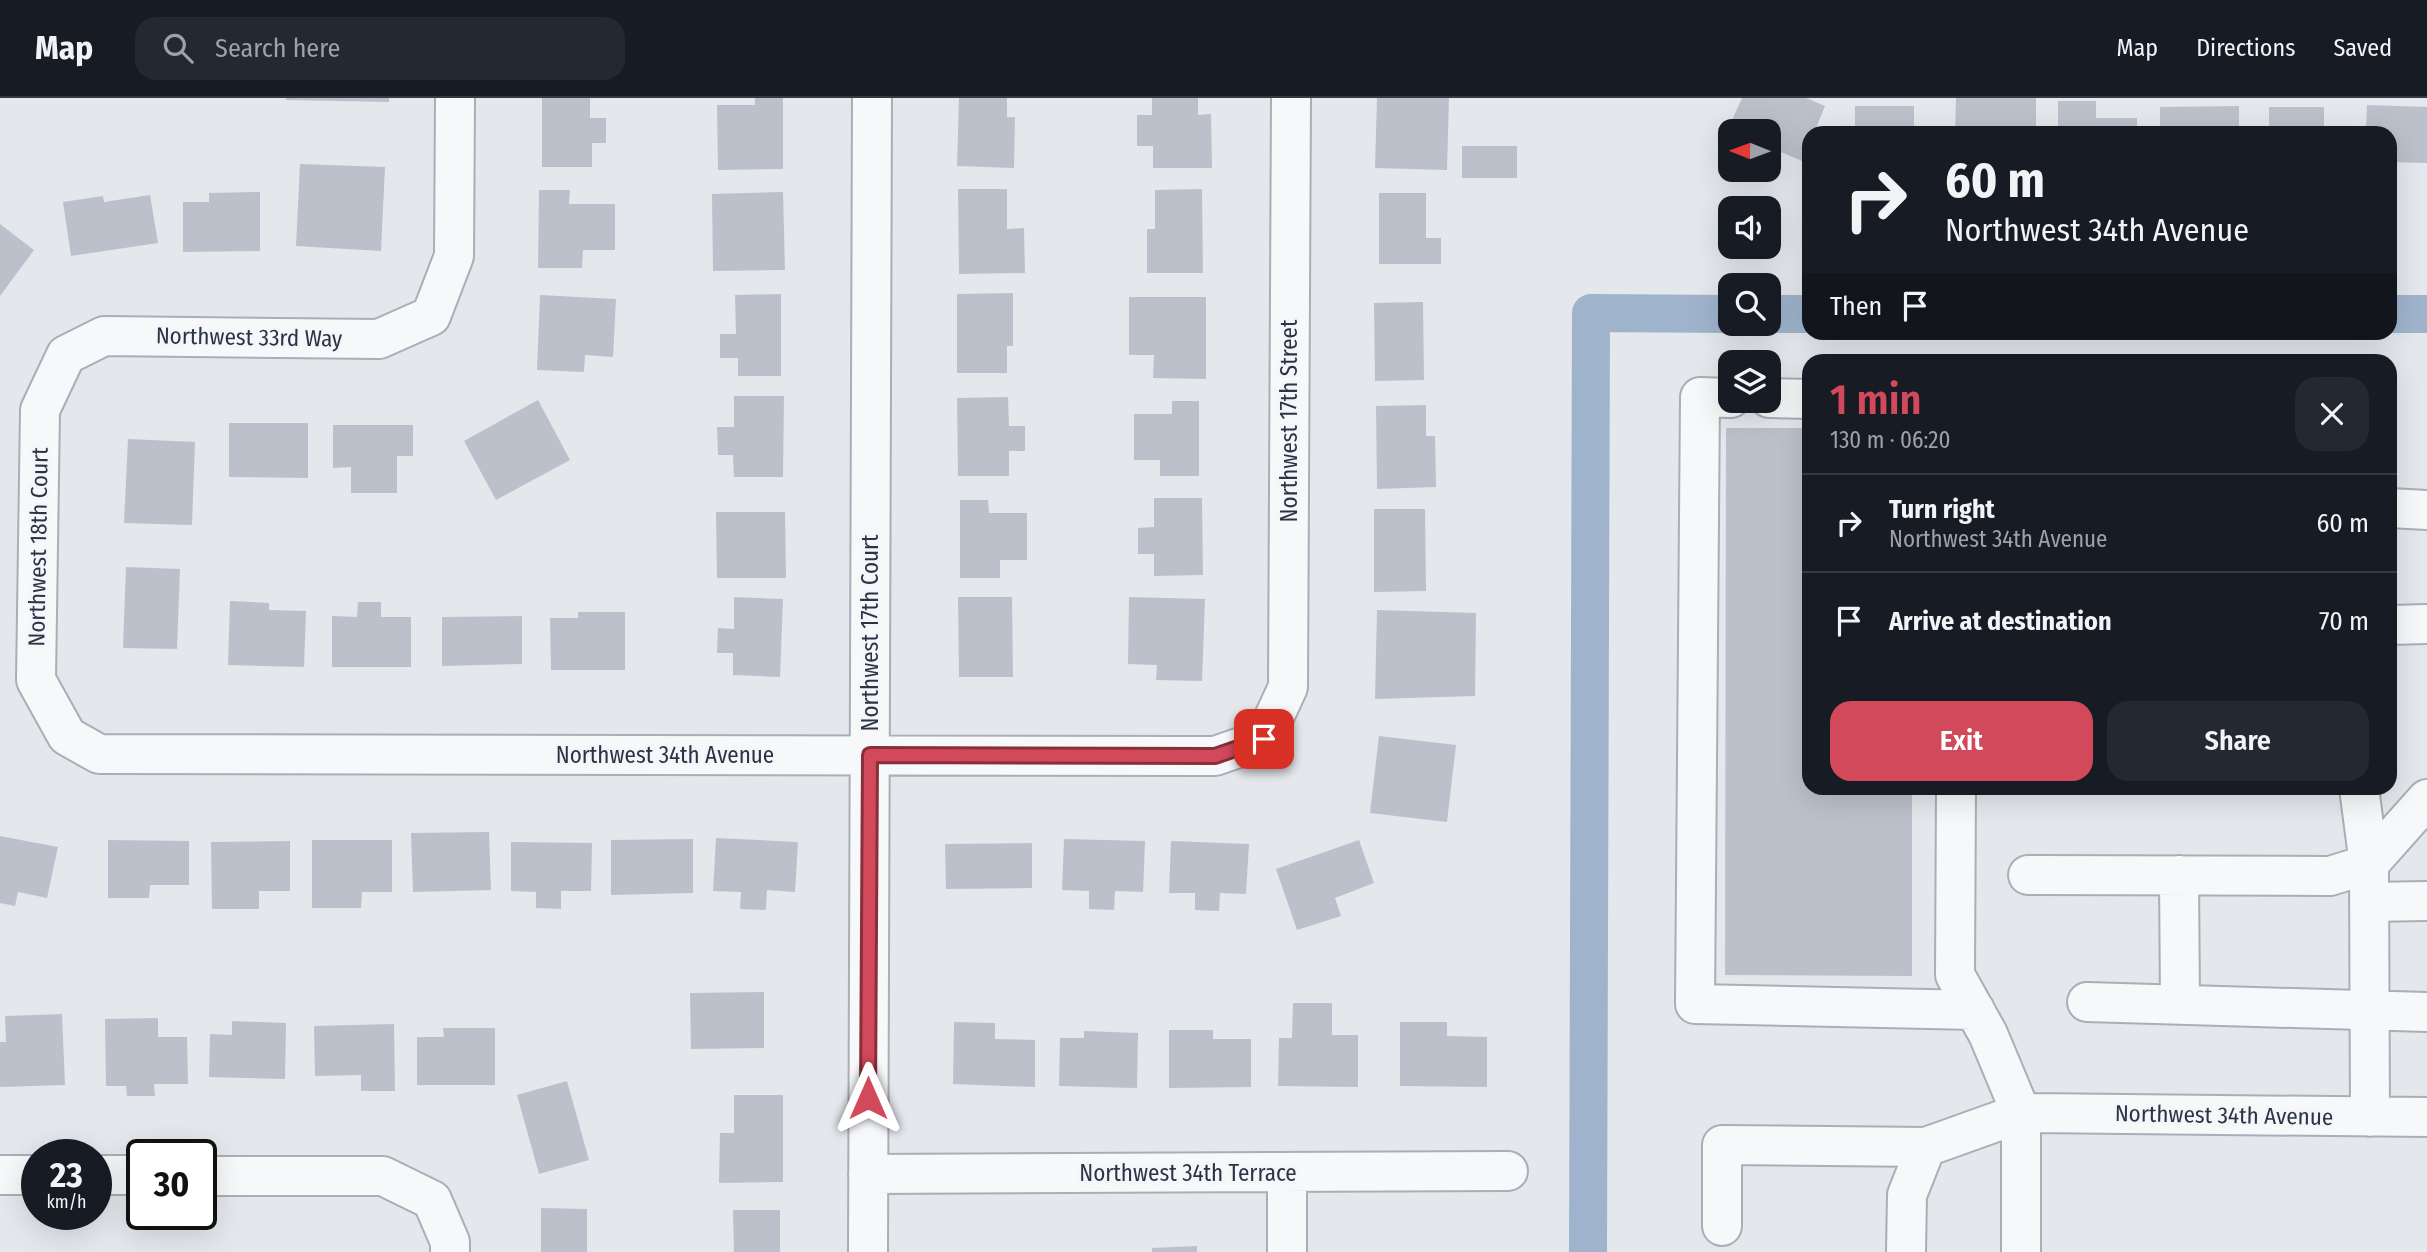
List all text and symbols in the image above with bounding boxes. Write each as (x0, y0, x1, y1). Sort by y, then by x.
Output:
search box (135, 17, 625, 80)
text: Map (35, 28, 93, 68)
icon: search (159, 29, 197, 67)
text: Search here (215, 33, 340, 64)
text: Map (2117, 34, 2158, 62)
text: Directions (2196, 34, 2295, 62)
text: Saved (2333, 34, 2392, 62)
north arrow (1718, 119, 1782, 182)
map controls (1718, 119, 1781, 413)
text: 60 m (1945, 151, 2045, 210)
icon: right (1830, 154, 1921, 245)
button: sound (1718, 196, 1781, 259)
text: Northwest 34th Avenue (1945, 211, 2249, 249)
button: search (1718, 273, 1781, 336)
icon: arrive (1896, 287, 1934, 325)
text: Then (1830, 291, 1882, 322)
street label: Northwest 17th Street (1275, 319, 1303, 522)
street label: Northwest 33rd Way (156, 321, 343, 353)
button: layers (1718, 350, 1781, 413)
text: 1 min (1830, 375, 1921, 425)
button: close (2295, 377, 2369, 451)
text: 130 m · 06:20 (1830, 426, 1951, 454)
street label: Northwest 18th Court (22, 447, 54, 647)
text: Turn right (1889, 494, 1995, 525)
icon: right (1830, 504, 1868, 542)
text: 60 m (2316, 508, 2369, 539)
text: Northwest 34th Avenue (1889, 525, 2107, 553)
street label: Northwest 17th Court (856, 534, 884, 732)
icon: arrive (1830, 602, 1868, 640)
text: Arrive at destination (1889, 606, 2112, 637)
text: 70 m (2319, 606, 2369, 637)
button: Exit (1830, 701, 2093, 781)
button: Share (2107, 701, 2369, 781)
pin (1234, 709, 1294, 769)
icon: arrive (1245, 720, 1283, 758)
street label: Northwest 34th Avenue (556, 741, 774, 769)
position arrow (831, 1061, 905, 1135)
street label: Northwest 34th Avenue (2115, 1099, 2333, 1131)
speed limit sign: 30 (126, 1139, 217, 1230)
text: 23 (50, 1154, 83, 1196)
street label: Northwest 34th Terrace (1079, 1159, 1297, 1187)
text: km/h (46, 1191, 87, 1213)

